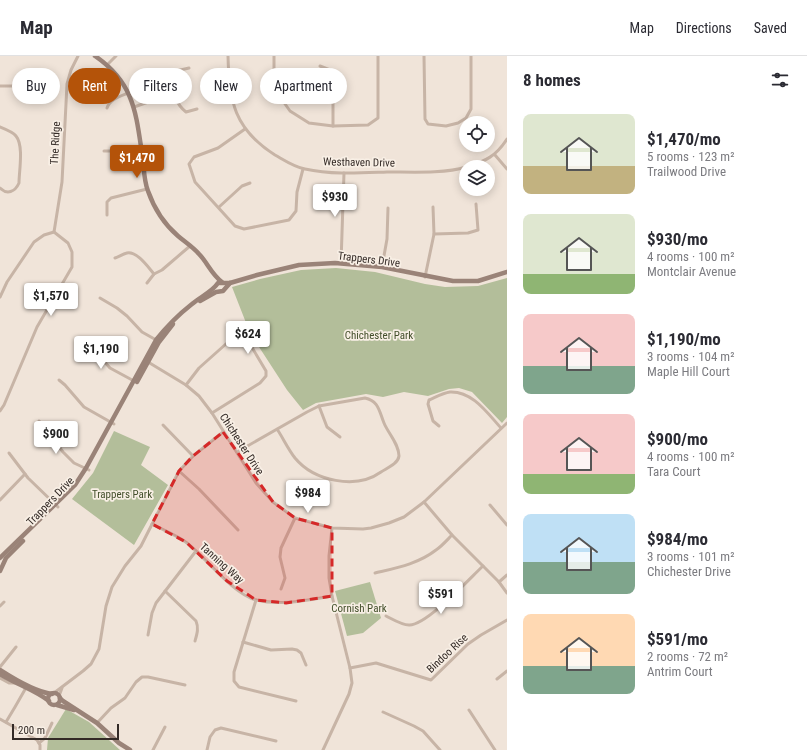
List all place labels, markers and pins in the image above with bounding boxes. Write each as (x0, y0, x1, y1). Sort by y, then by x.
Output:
pin: $1,470 (104, 145, 170, 179)
pin: $930 (311, 184, 359, 218)
pin: $1,570 (18, 283, 84, 317)
pin: $624 (224, 321, 272, 355)
pin: $1,190 (68, 336, 134, 370)
pin: $900 (32, 421, 80, 455)
pin: $984 (284, 480, 332, 514)
pin: $591 (417, 581, 465, 615)

